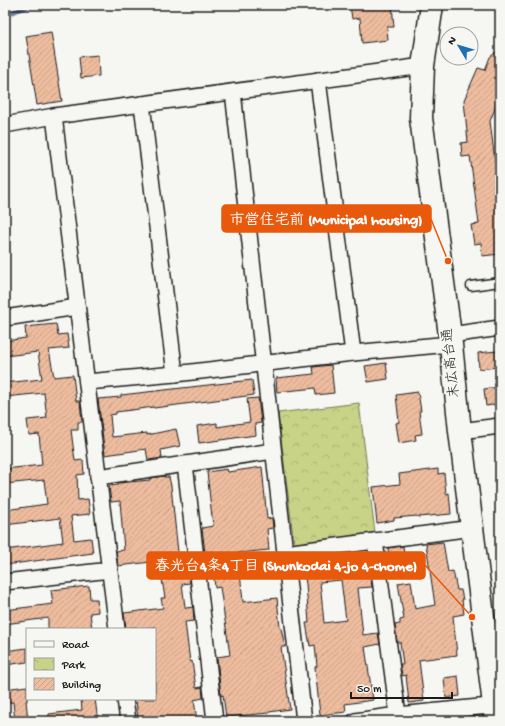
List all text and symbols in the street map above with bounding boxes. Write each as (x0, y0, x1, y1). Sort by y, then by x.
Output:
north arrow (439, 26, 479, 66)
text: N (446, 35, 460, 48)
callout: 市営住宅前 (Municipal housing) (222, 205, 431, 232)
text: 市営住宅前 (Municipal housing) (229, 211, 423, 230)
street label: 末広高台通 (440, 327, 464, 399)
callout: 春光台4条4丁目 (Shunkodai 4-jo 4-chome) (147, 552, 425, 579)
text: 春光台4条4丁目 (Shunkodai 4-jo 4-chome) (155, 557, 417, 576)
legend (26, 628, 156, 700)
text: Road (62, 639, 89, 653)
text: Park (61, 659, 87, 673)
scale bar (351, 674, 452, 700)
text: Building (61, 679, 101, 693)
text: 50 m (357, 683, 382, 697)

